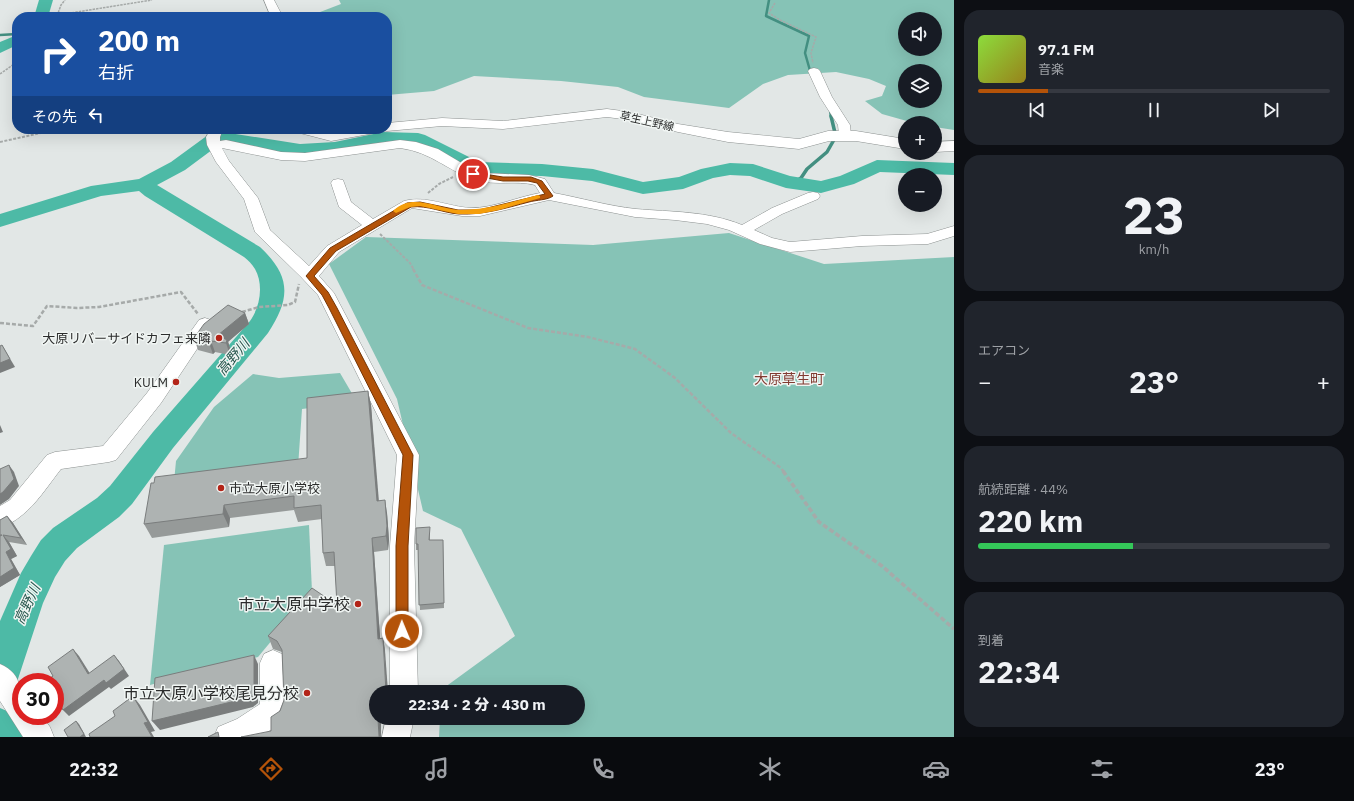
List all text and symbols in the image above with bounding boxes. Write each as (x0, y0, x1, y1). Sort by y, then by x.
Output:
map controls (898, 12, 942, 212)
button: sound (898, 12, 942, 56)
text: 200 m (98, 22, 180, 59)
icon: right (32, 28, 84, 80)
text: 97.1 FM (1038, 40, 1094, 59)
text: 右折 (98, 61, 134, 84)
text: 音楽 (1038, 61, 1064, 78)
button: layers (898, 64, 942, 108)
icon: previous (1026, 99, 1048, 121)
icon: pause (1143, 99, 1165, 121)
icon: next (1260, 99, 1282, 121)
icon: left (85, 104, 107, 126)
text: その先 (32, 107, 77, 126)
street label: 草生上野線 (619, 108, 675, 134)
button: + (898, 116, 942, 160)
pin (456, 157, 490, 191)
icon: arrive (462, 163, 484, 185)
button: − (898, 168, 942, 212)
text: 23 (1123, 181, 1185, 248)
text: km/h (1139, 241, 1169, 258)
place label: 大原リバーサイドカフェ来隣 (42, 330, 211, 347)
marker: 大原リバーサイドカフェ来隣 (214, 333, 224, 343)
water label: 高野川 (213, 334, 255, 379)
text: エアコン (978, 342, 1030, 359)
text: 23° (1129, 362, 1179, 401)
text: − (978, 367, 991, 396)
text: + (1317, 367, 1330, 396)
district label: 大原草生町 (754, 370, 824, 388)
place label: KULM (134, 374, 168, 391)
marker: KULM (171, 377, 181, 387)
place label: 市立大原小学校 (229, 480, 320, 497)
text: 航続距離 · 44% (978, 481, 1068, 498)
marker: 市立大原小学校 (216, 483, 226, 493)
text: 220 km (978, 501, 1083, 540)
water label: 高野川 (10, 579, 45, 627)
place label: 市立大原中学校 (238, 594, 350, 614)
marker: 市立大原中学校 (353, 599, 363, 609)
position arrow (381, 610, 423, 652)
text: 到着 (978, 632, 1004, 649)
text: 22:34 (978, 652, 1060, 691)
speed limit sign: 30 (12, 673, 64, 725)
place label: 市立大原小学校尾見分校 (123, 683, 299, 703)
marker: 市立大原小学校尾見分校 (302, 688, 312, 698)
text: 22:34 · 2 分 · 430 m (408, 695, 546, 714)
icon: directions (257, 755, 285, 783)
icon: music (423, 755, 451, 783)
icon: phone (589, 755, 617, 783)
icon: climate (756, 755, 784, 783)
icon: car (922, 755, 950, 783)
icon: filters (1088, 755, 1116, 783)
text: 22:32 (69, 758, 118, 781)
text: 23° (1255, 758, 1285, 781)

